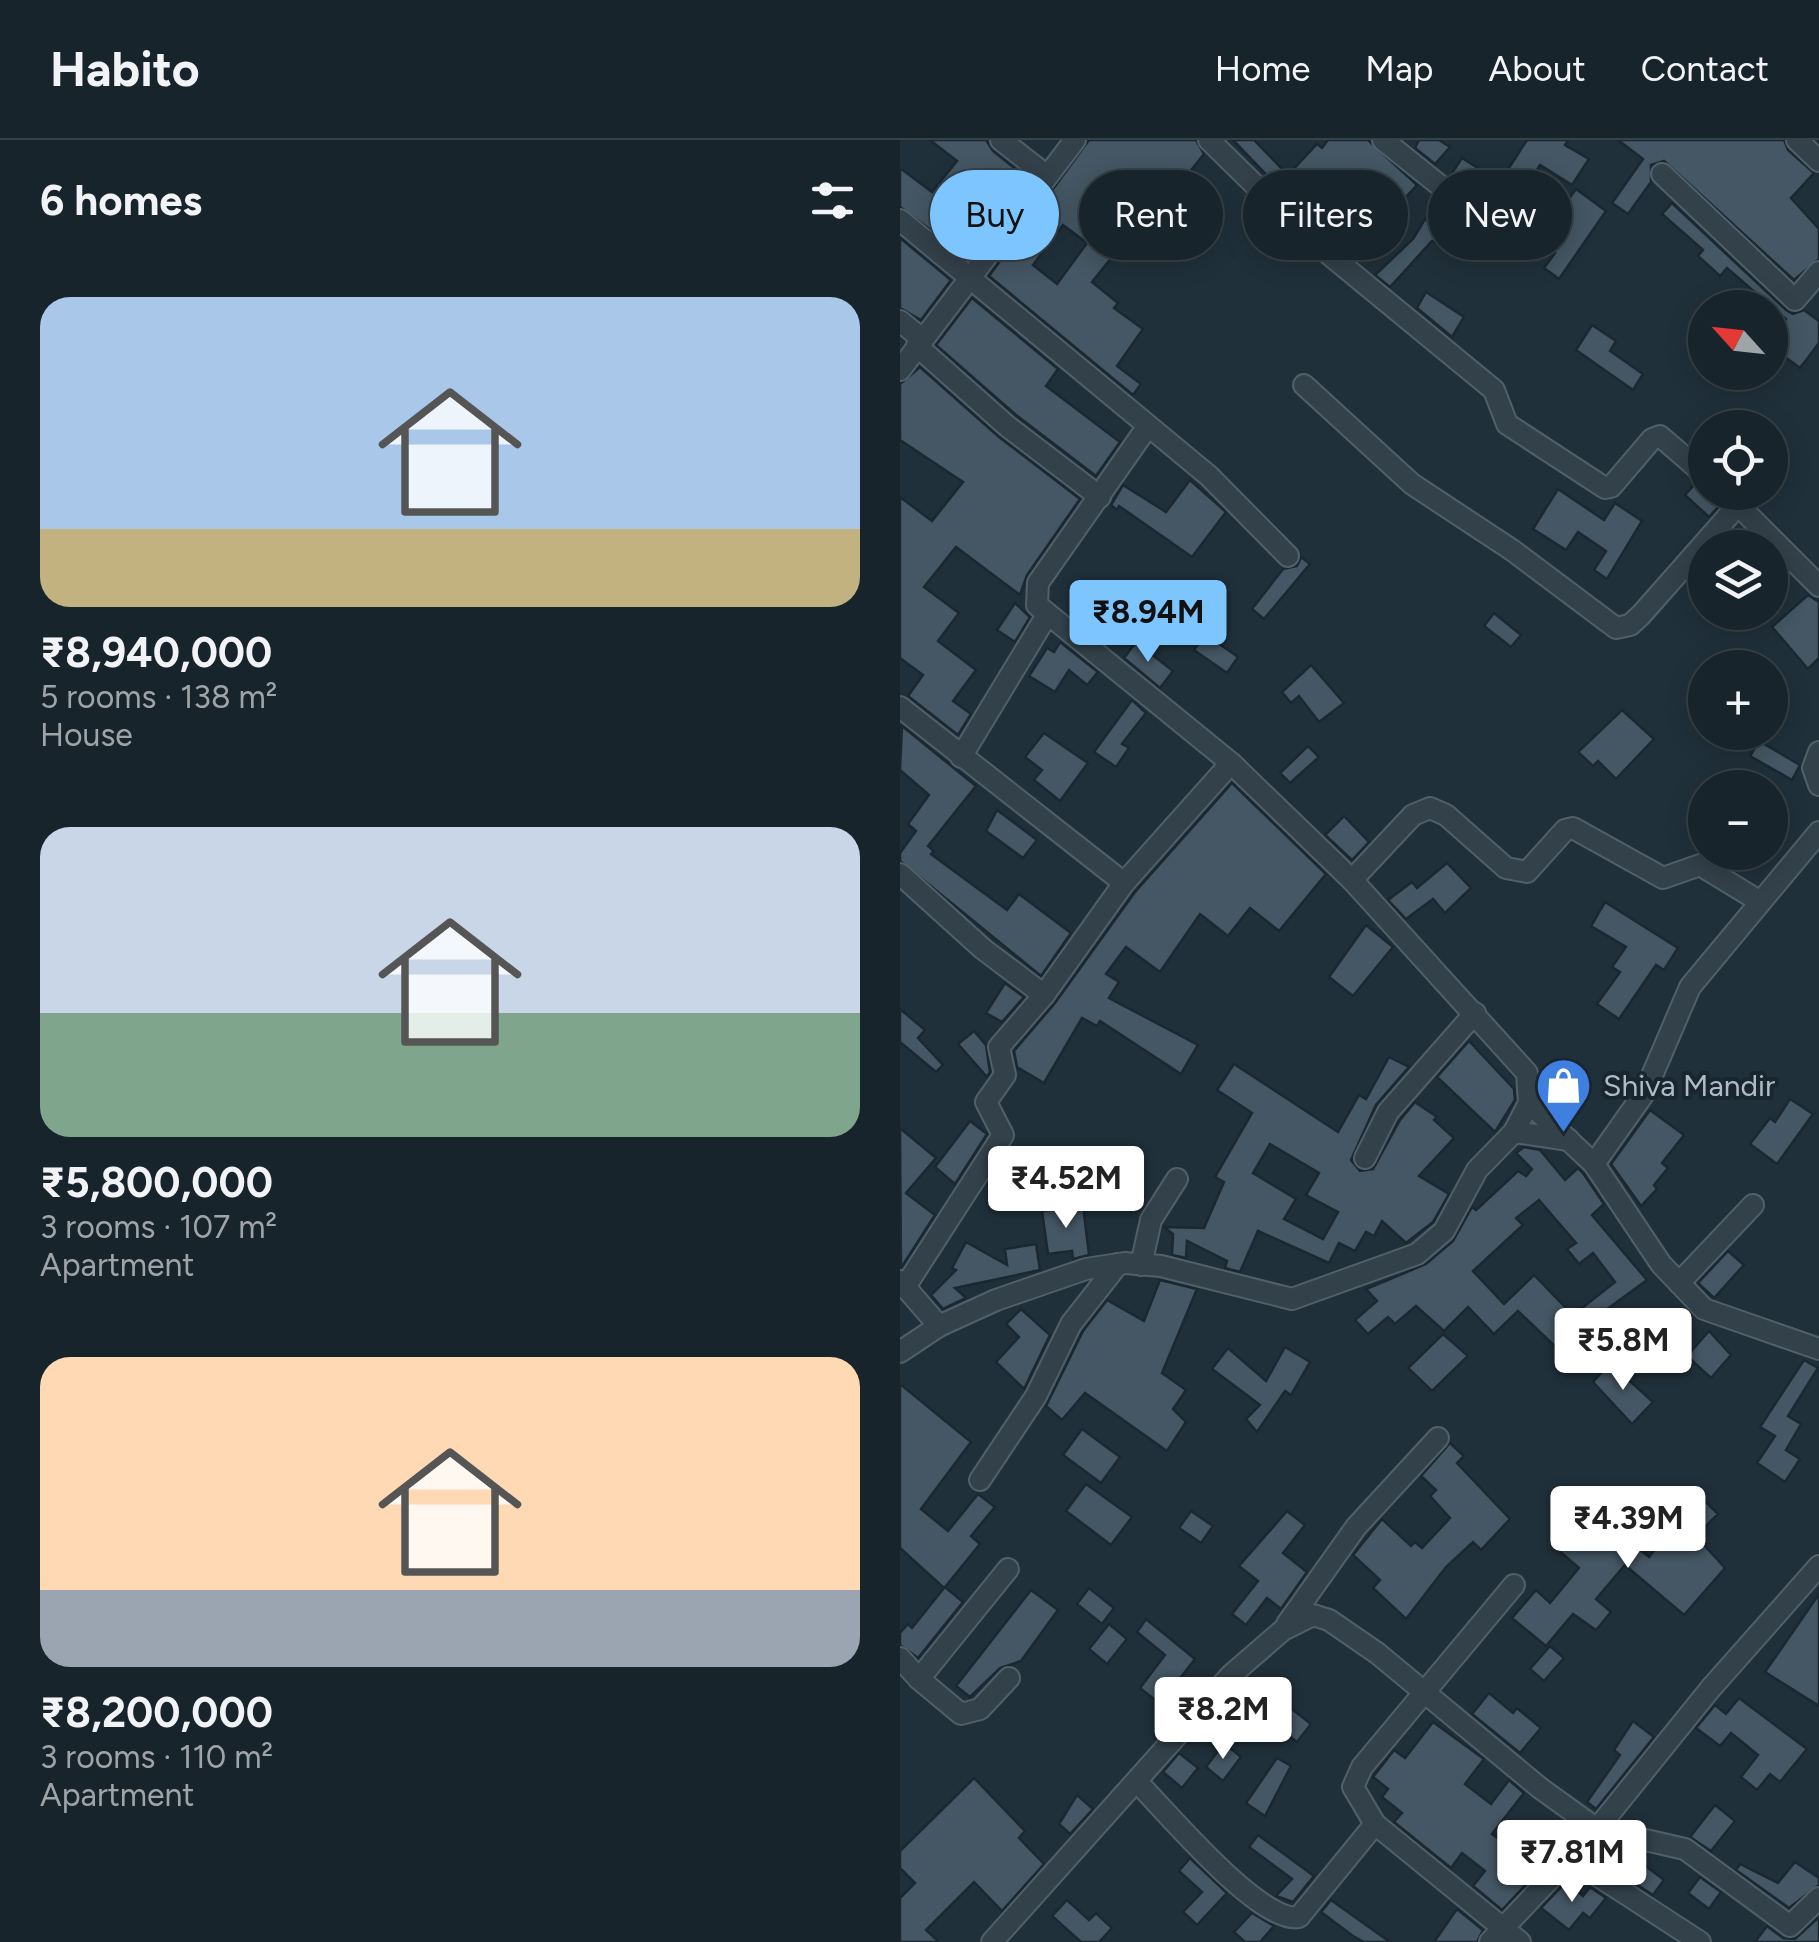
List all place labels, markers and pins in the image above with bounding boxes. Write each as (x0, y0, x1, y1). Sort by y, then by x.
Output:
pin: ₹8.94M (1067, 580, 1229, 665)
shop icon: Shiva Mandir (1534, 1055, 1594, 1134)
place label: Shiva Mandir (1603, 1067, 1775, 1104)
pin: ₹4.52M (985, 1146, 1147, 1231)
pin: ₹5.8M (1553, 1308, 1693, 1393)
pin: ₹4.39M (1547, 1486, 1709, 1571)
pin: ₹8.2M (1153, 1677, 1293, 1762)
pin: ₹7.81M (1491, 1820, 1653, 1905)

